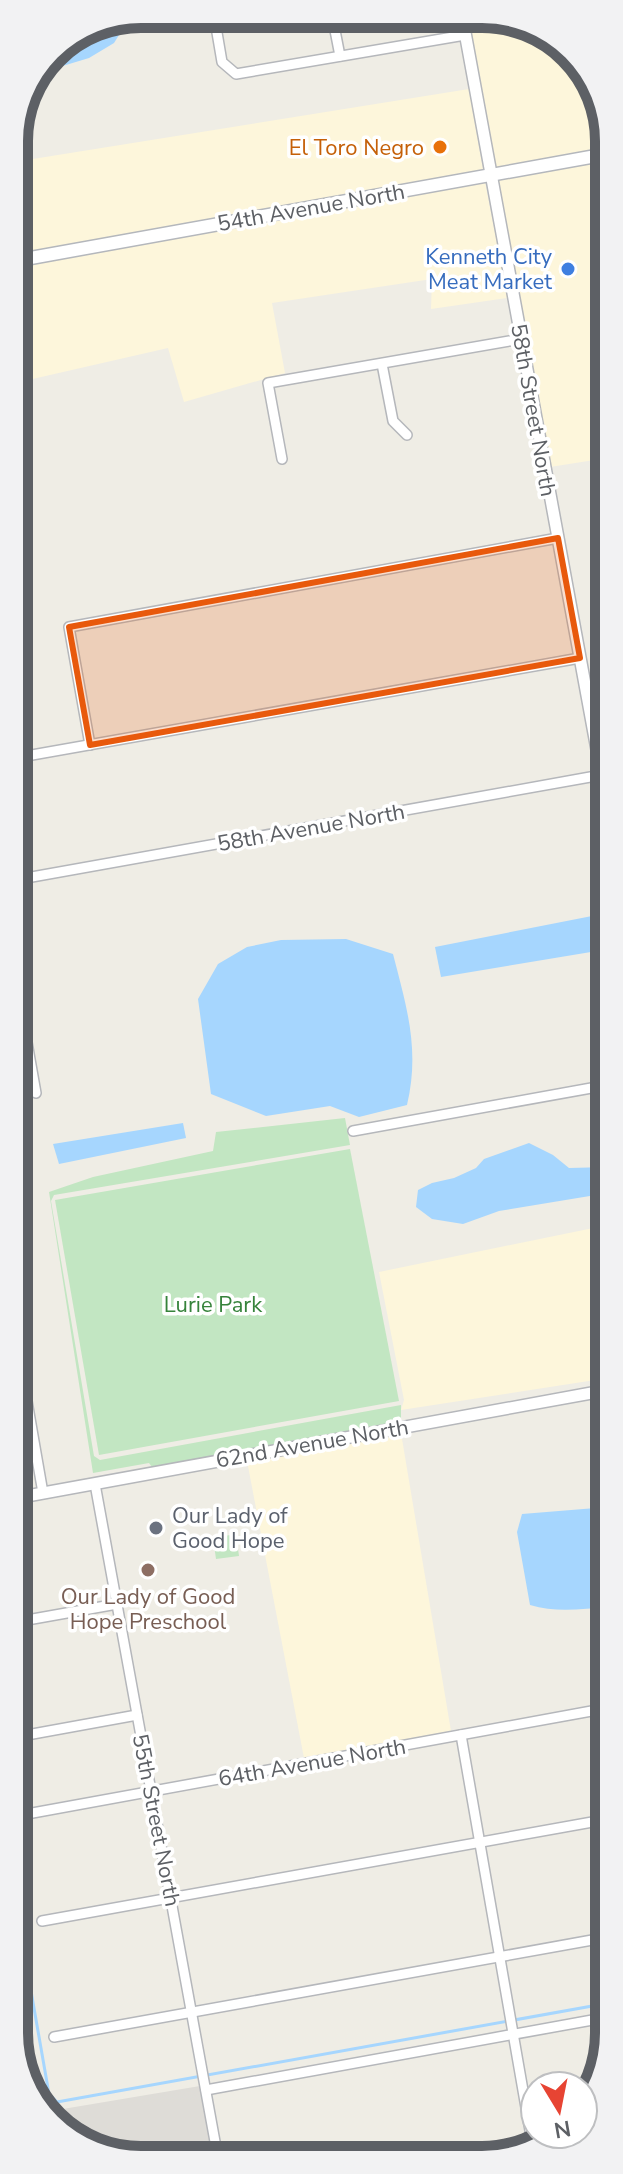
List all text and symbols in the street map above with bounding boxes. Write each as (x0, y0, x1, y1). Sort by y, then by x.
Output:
place label: El Toro Negro (289, 133, 424, 163)
marker: El Toro Negro (431, 138, 449, 156)
street label: 54th Avenue North (215, 177, 407, 239)
place label: Kenneth City Meat Market (425, 242, 553, 297)
marker: Kenneth City Meat Market (559, 260, 577, 278)
street label: 58th Street North (503, 321, 563, 499)
street label: 58th Avenue North (215, 797, 407, 859)
park label: Lurie Park (164, 1290, 263, 1320)
street label: 62nd Avenue North (214, 1412, 411, 1476)
place label: Our Lady of Good Hope (172, 1501, 288, 1556)
marker: Our Lady of Good Hope (147, 1519, 165, 1537)
marker: Our Lady of Good Hope Preschool (139, 1561, 157, 1579)
place label: Our Lady of Good Hope Preschool (61, 1582, 235, 1637)
street label: 55th Street North (125, 1731, 187, 1909)
street label: 64th Avenue North (216, 1732, 408, 1794)
north arrow (519, 2070, 599, 2150)
text: N (552, 2113, 573, 2145)

